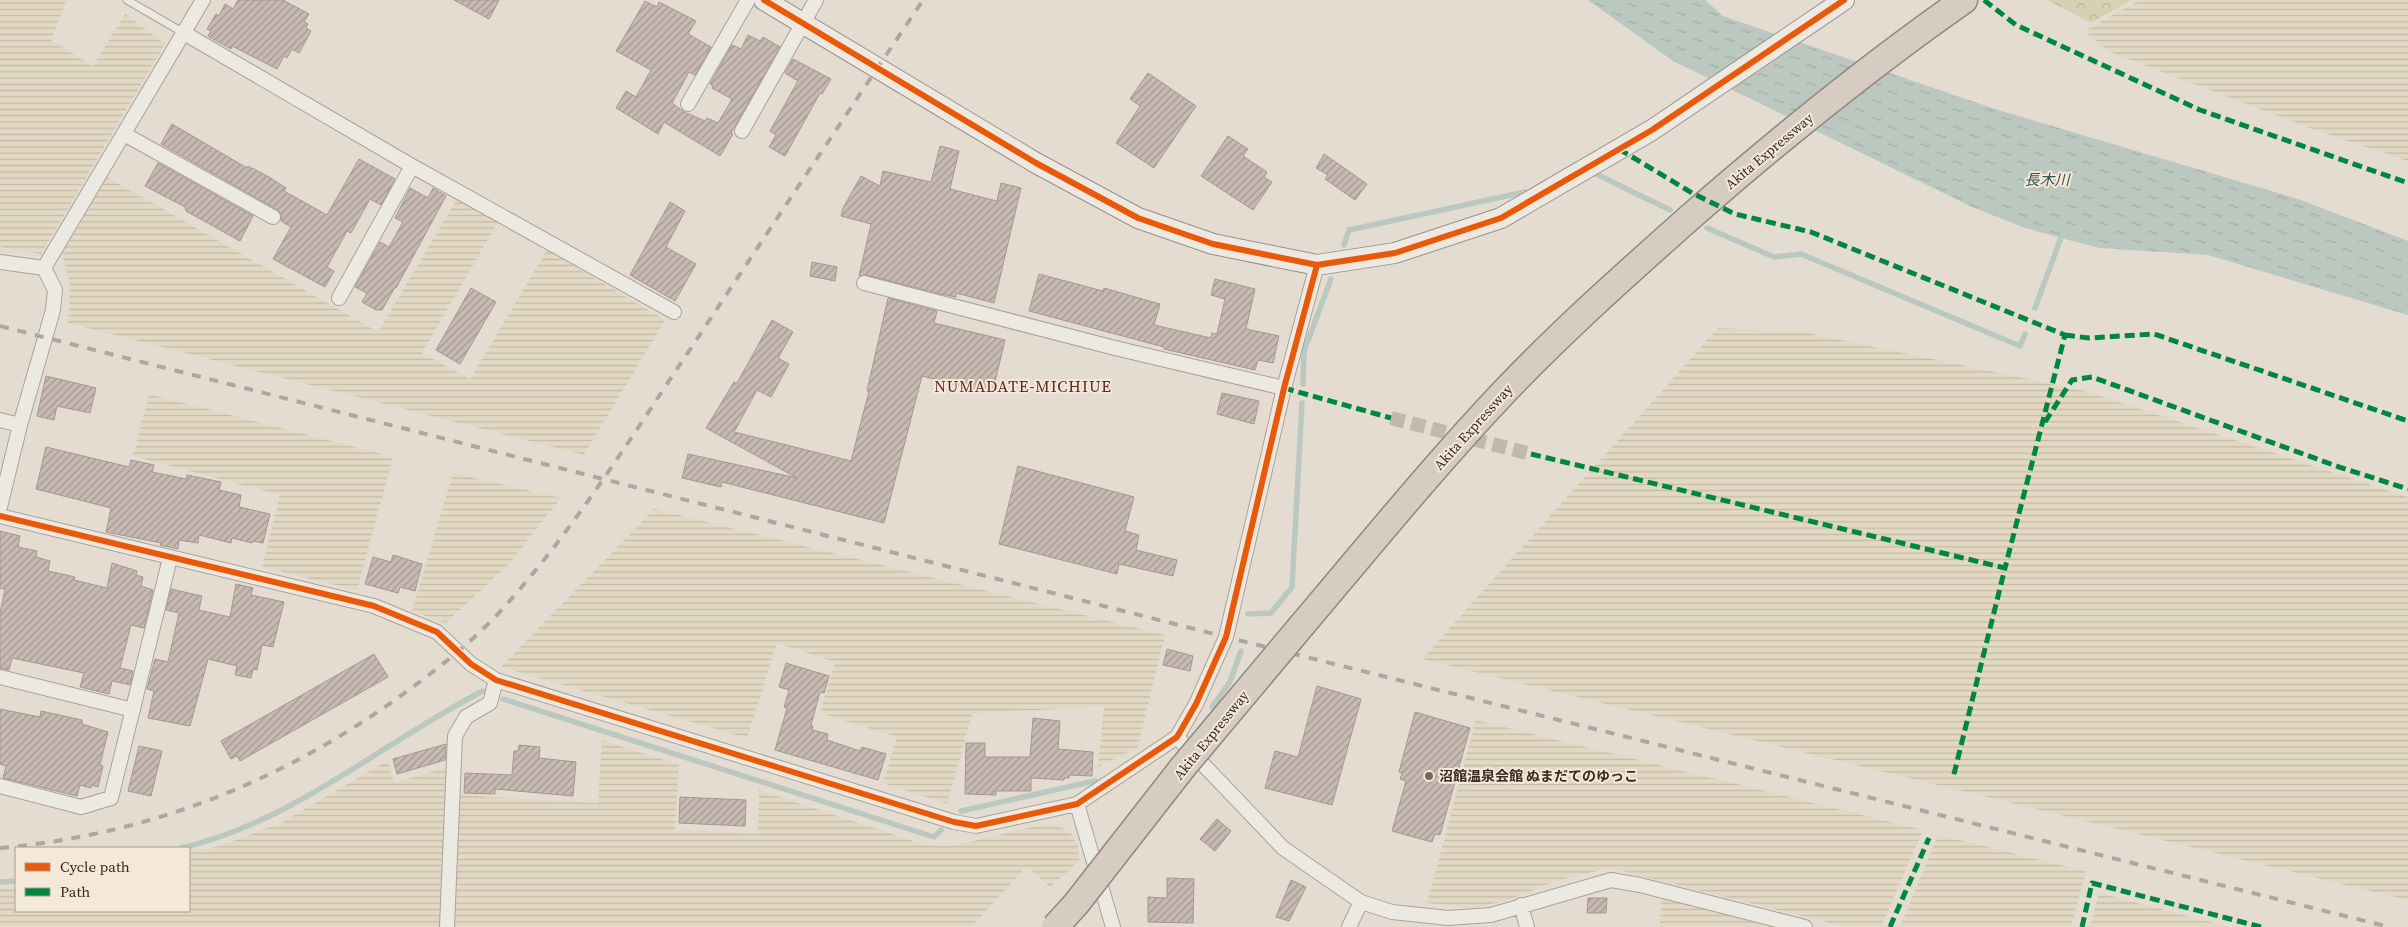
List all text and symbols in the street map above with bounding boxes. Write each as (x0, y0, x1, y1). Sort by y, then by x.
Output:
street label: Akita Expressway (1721, 108, 1818, 194)
water label: 長木川 (2024, 169, 2071, 190)
district label: NUMADATE-MICHIUE (934, 375, 1112, 397)
street label: Akita Expressway (1429, 379, 1518, 474)
street label: Akita Expressway (1169, 686, 1254, 784)
place label: 沼館温泉会館 ぬまだてのゆっこ (1439, 766, 1638, 786)
marker: 沼館温泉会館 ぬまだてのゆっこ (1423, 770, 1435, 782)
legend (15, 847, 190, 912)
text: Cycle path (60, 856, 130, 877)
text: Path (60, 881, 90, 902)

